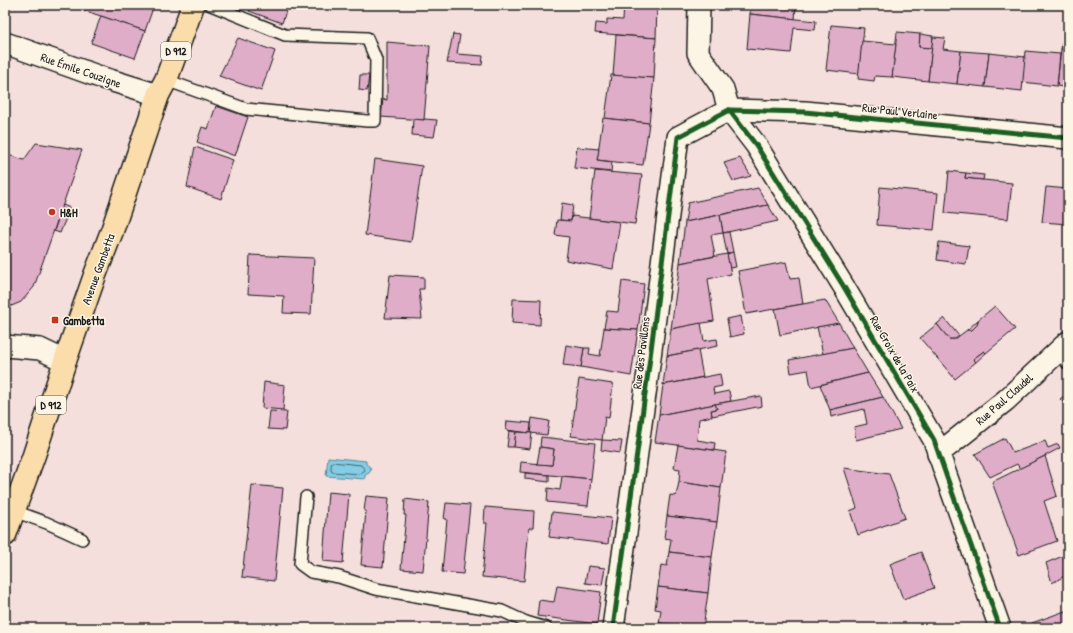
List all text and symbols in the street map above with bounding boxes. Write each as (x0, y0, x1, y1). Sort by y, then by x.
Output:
road number: D 912 (161, 42, 191, 60)
street label: Rue Émile Couzigne (38, 48, 124, 92)
street label: Rue Paul Verlaine (861, 99, 939, 123)
place label: H&H (60, 204, 78, 221)
marker: H&H (47, 207, 57, 217)
street label: Avenue Gambetta (77, 231, 119, 307)
place label: Gambetta (63, 312, 105, 329)
street label: Rue Croix de la Paix (866, 312, 924, 396)
marker: Gambetta (50, 315, 60, 325)
street label: Rue des Pavillons (628, 316, 654, 390)
street label: Rue Paul Claudel (972, 369, 1037, 429)
road number: D 912 (36, 396, 66, 414)

